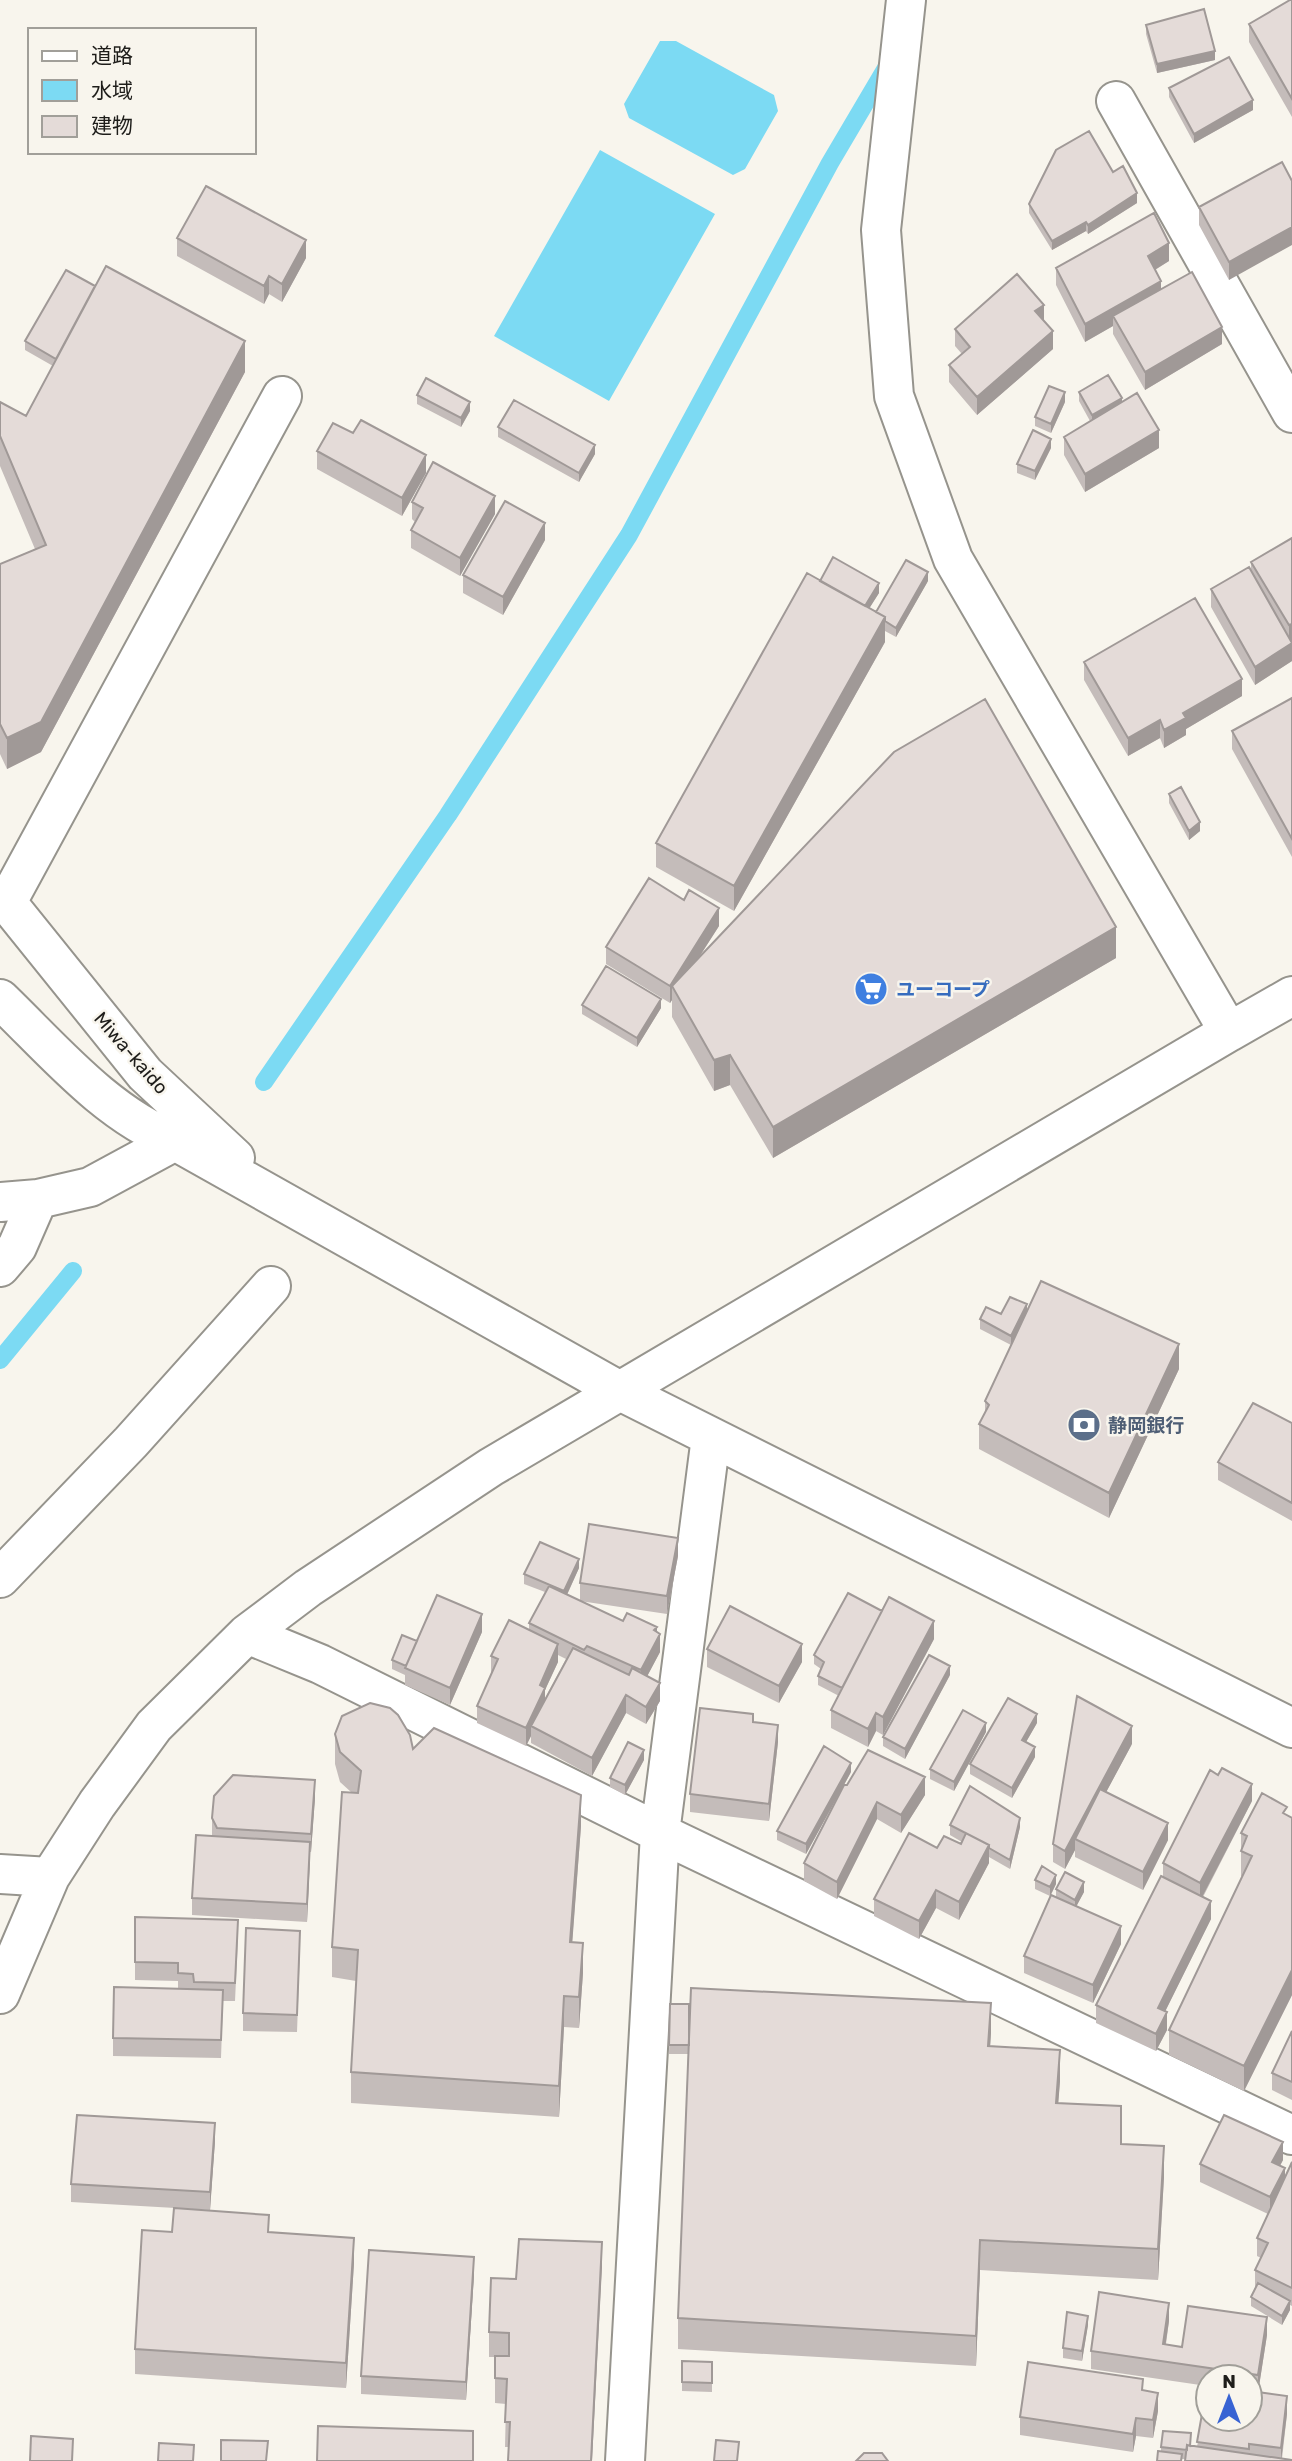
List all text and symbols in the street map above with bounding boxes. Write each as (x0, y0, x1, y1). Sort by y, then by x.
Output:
legend (28, 28, 256, 154)
text: 道路 (91, 43, 133, 68)
text: 水域 (91, 78, 133, 103)
text: 建物 (91, 113, 133, 138)
supermarket icon: ユーコープ (852, 970, 890, 1008)
place label: ユーコープ (896, 978, 990, 1001)
street label: Miwa-kaido (89, 1007, 173, 1099)
bank icon: 静岡銀行 (1065, 1406, 1103, 1444)
place label: 静岡銀行 (1108, 1414, 1184, 1437)
north arrow (1194, 2363, 1264, 2433)
text: N (1222, 2370, 1236, 2393)

